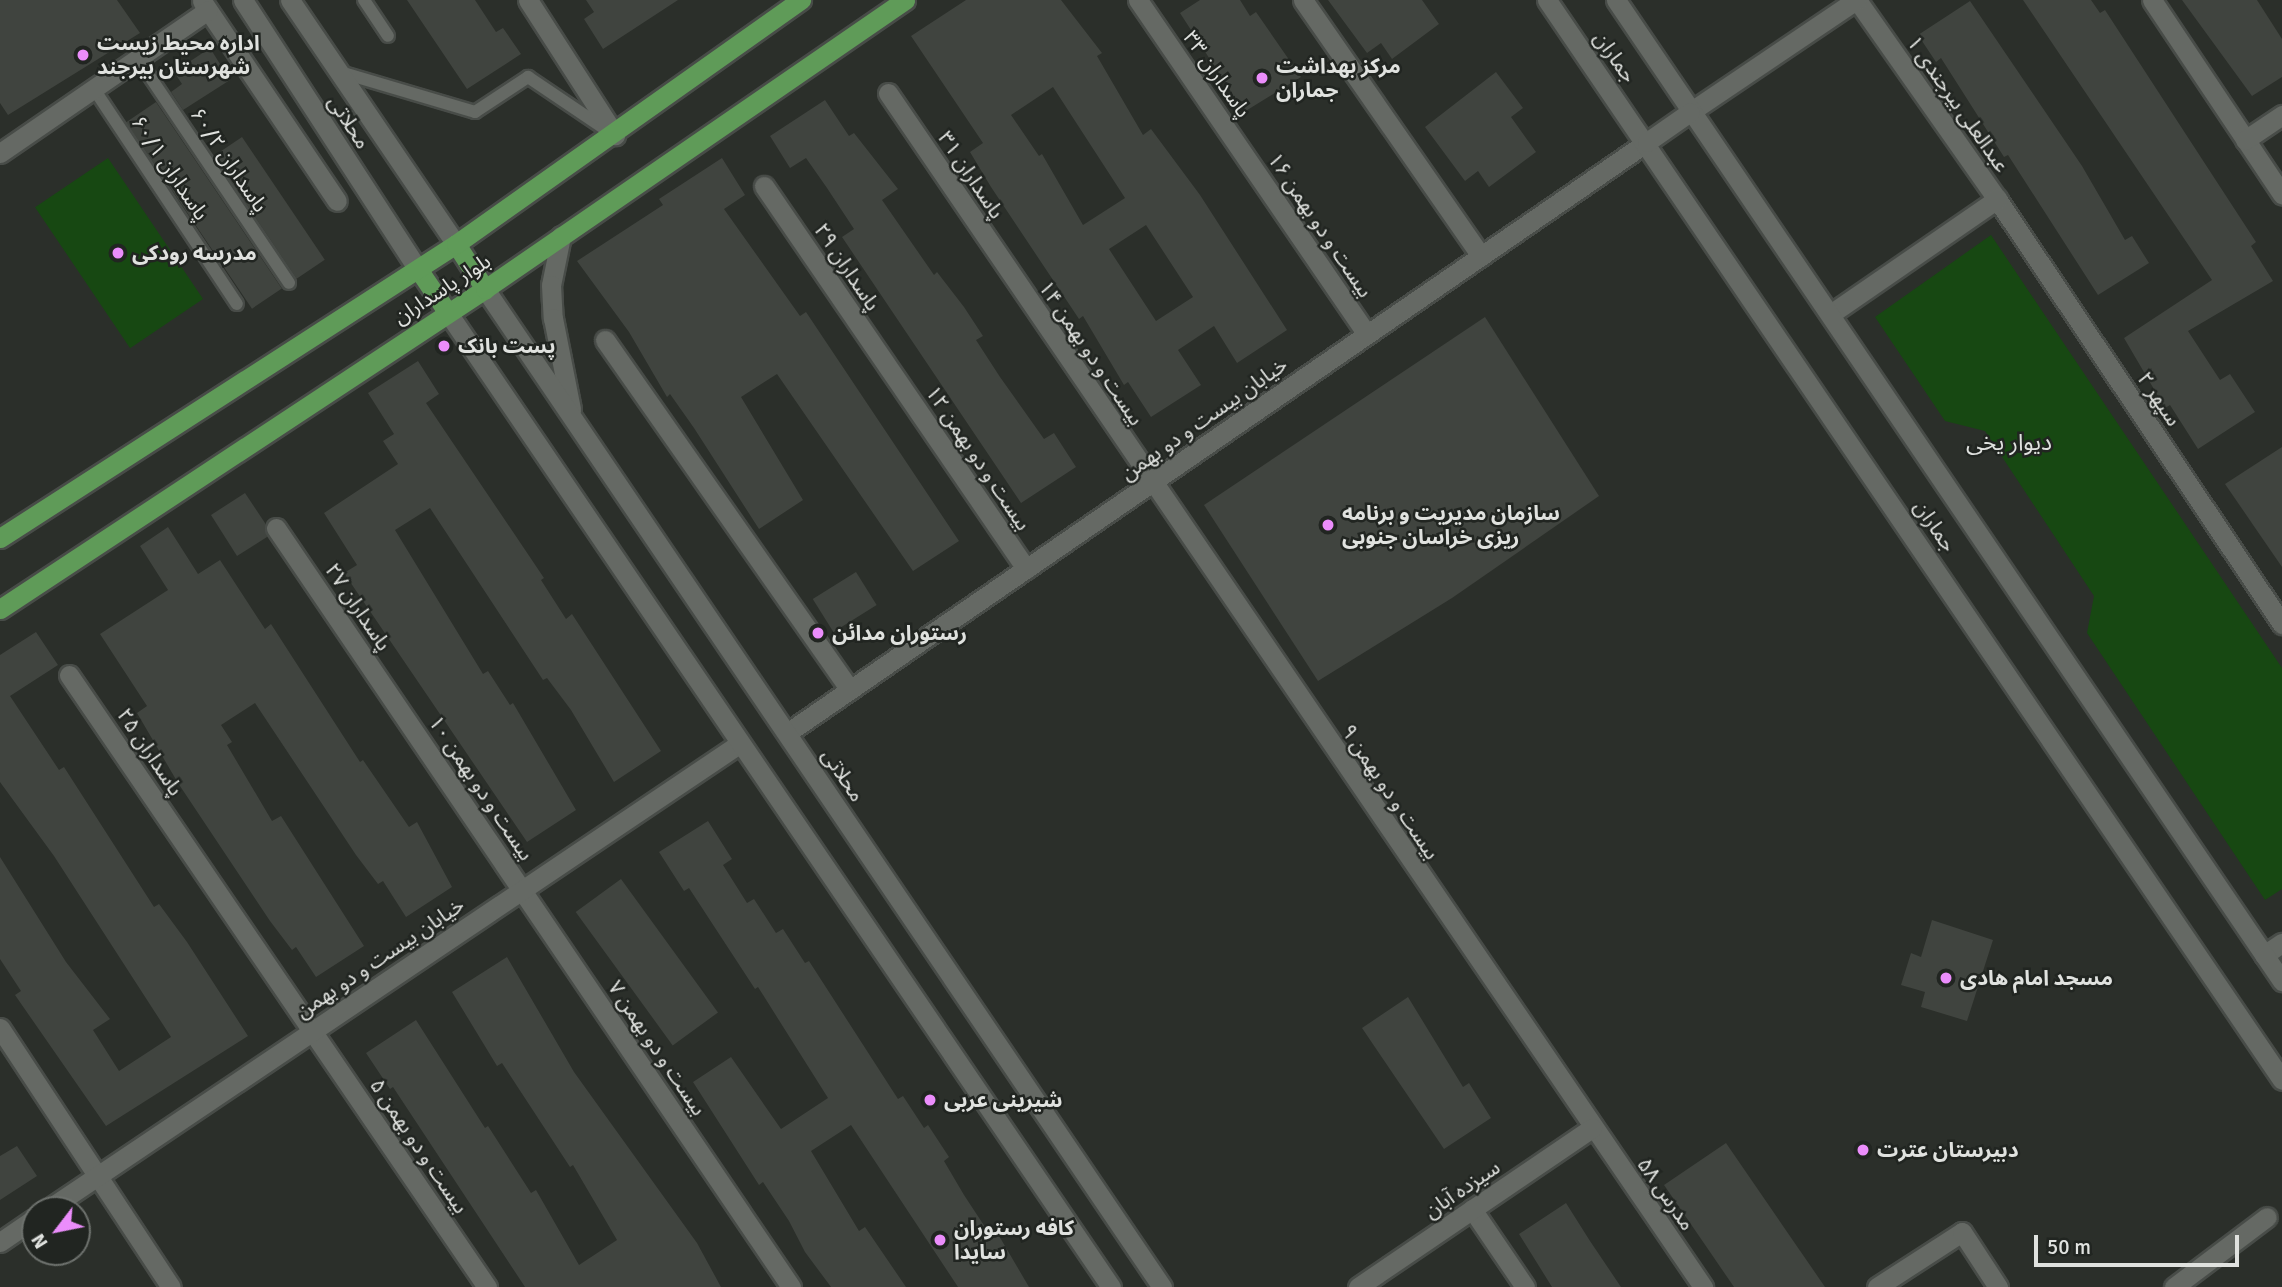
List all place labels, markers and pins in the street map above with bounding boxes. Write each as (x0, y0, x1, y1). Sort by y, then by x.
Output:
place label: اداره محیط زیست شهرستان بیرجند (97, 30, 260, 80)
marker: اداره محیط زیست شهرستان بیرجند (75, 47, 91, 63)
place label: مرکز بهداشت جماران (1276, 53, 1401, 103)
marker: مرکز بهداشت جماران (1254, 70, 1270, 86)
place label: مدرسه رودکی (132, 240, 257, 266)
marker: مدرسه رودکی (110, 245, 126, 261)
place label: پست بانک (458, 333, 556, 359)
marker: پست بانک (436, 338, 452, 354)
place label: سازمان مدیریت و برنامه ریزی خراسان جنوبی (1342, 500, 1560, 550)
marker: سازمان مدیریت و برنامه ریزی خراسان جنوبی (1320, 517, 1336, 533)
place label: رستوران مدائن (832, 620, 967, 646)
marker: رستوران مدائن (810, 625, 826, 641)
place label: مسجد امام هادی (1960, 965, 2113, 991)
marker: مسجد امام هادی (1938, 970, 1954, 986)
place label: شیرینی عربی (944, 1087, 1062, 1113)
marker: شیرینی عربی (922, 1092, 938, 1108)
place label: دبیرستان عترت (1877, 1137, 2019, 1163)
marker: دبیرستان عترت (1855, 1142, 1871, 1158)
place label: کافه رستوران سایدا (954, 1215, 1074, 1265)
marker: کافه رستوران سایدا (932, 1232, 948, 1248)

